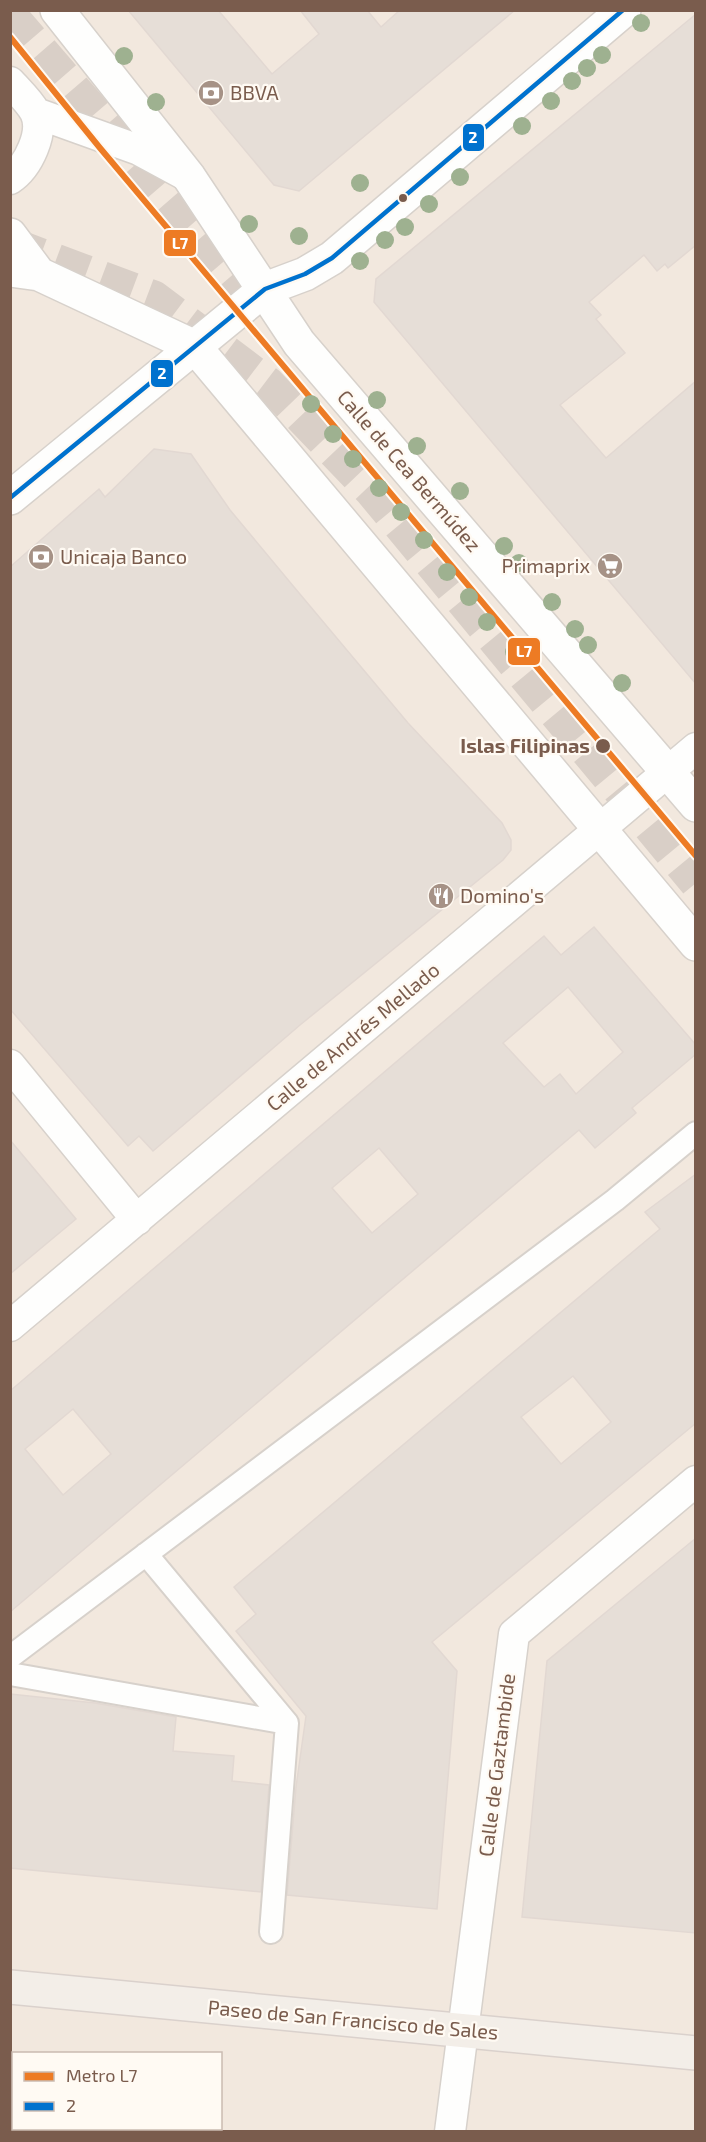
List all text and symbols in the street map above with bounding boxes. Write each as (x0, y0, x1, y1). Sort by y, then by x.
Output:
bank icon: BBVA (196, 78, 226, 108)
place label: BBVA (230, 80, 279, 104)
line badge: 2 (462, 123, 485, 152)
text: 2 (468, 127, 478, 146)
unlabelled marker (397, 192, 409, 204)
line badge: L7 (163, 229, 197, 257)
text: L7 (172, 233, 189, 252)
line badge: 2 (150, 359, 174, 388)
text: 2 (157, 363, 167, 382)
street label: Calle de Cea Bermúdez (333, 385, 486, 556)
bank icon: Unicaja Banco (26, 542, 56, 572)
place label: Unicaja Banco (60, 544, 187, 568)
supermarket icon: Primaprix (595, 551, 625, 581)
place label: Primaprix (502, 553, 590, 577)
line badge: L7 (507, 637, 541, 666)
text: L7 (516, 641, 533, 660)
place label: Islas Filipinas (460, 733, 590, 757)
marker: Islas Filipinas (594, 737, 612, 755)
restaurant icon: Domino's (426, 881, 456, 911)
place label: Domino's (460, 883, 544, 907)
street label: Calle de Andrés Mellado (261, 957, 444, 1116)
street label: Calle de Gaztambide (473, 1672, 519, 1858)
street label: Paseo de San Francisco de Sales (207, 1994, 499, 2044)
legend (12, 2052, 222, 2130)
text: Metro L7 (66, 2064, 137, 2086)
text: 2 (66, 2094, 76, 2116)

